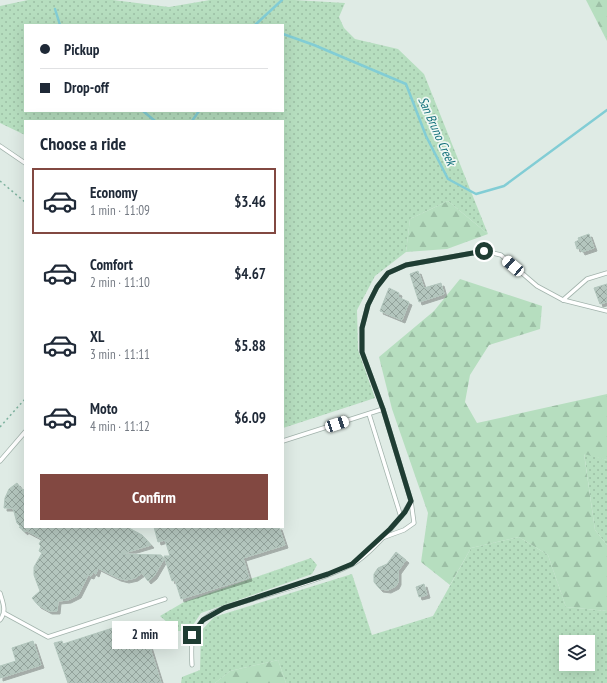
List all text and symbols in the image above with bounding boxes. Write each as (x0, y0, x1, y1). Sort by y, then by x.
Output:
text: Pickup (64, 40, 99, 59)
text: Drop-off (64, 78, 109, 97)
water label: San Bruno Creek (414, 94, 461, 170)
text: Choose a ride (40, 132, 126, 155)
icon: car (42, 183, 78, 219)
text: Economy (90, 183, 138, 202)
text: $3.46 (234, 192, 266, 211)
text: 1 min · 11:09 (90, 202, 150, 219)
route start (475, 242, 493, 260)
car (500, 254, 526, 278)
icon: car (42, 255, 78, 291)
text: Comfort (90, 255, 133, 274)
text: $4.67 (234, 264, 266, 283)
text: 2 min · 11:10 (90, 274, 150, 291)
icon: car (42, 327, 78, 363)
text: XL (90, 327, 104, 346)
text: $5.88 (234, 336, 266, 355)
text: 3 min · 11:11 (90, 346, 150, 363)
icon: car (42, 399, 78, 435)
text: Moto (90, 399, 118, 418)
text: $6.09 (234, 408, 266, 427)
car (324, 415, 350, 433)
text: 4 min · 11:12 (90, 418, 150, 435)
button: Confirm (40, 474, 268, 520)
callout: 2 min (112, 621, 178, 649)
text: 2 min (132, 626, 158, 643)
route end (183, 626, 201, 644)
map controls (559, 635, 595, 671)
button: layers (559, 635, 595, 671)

